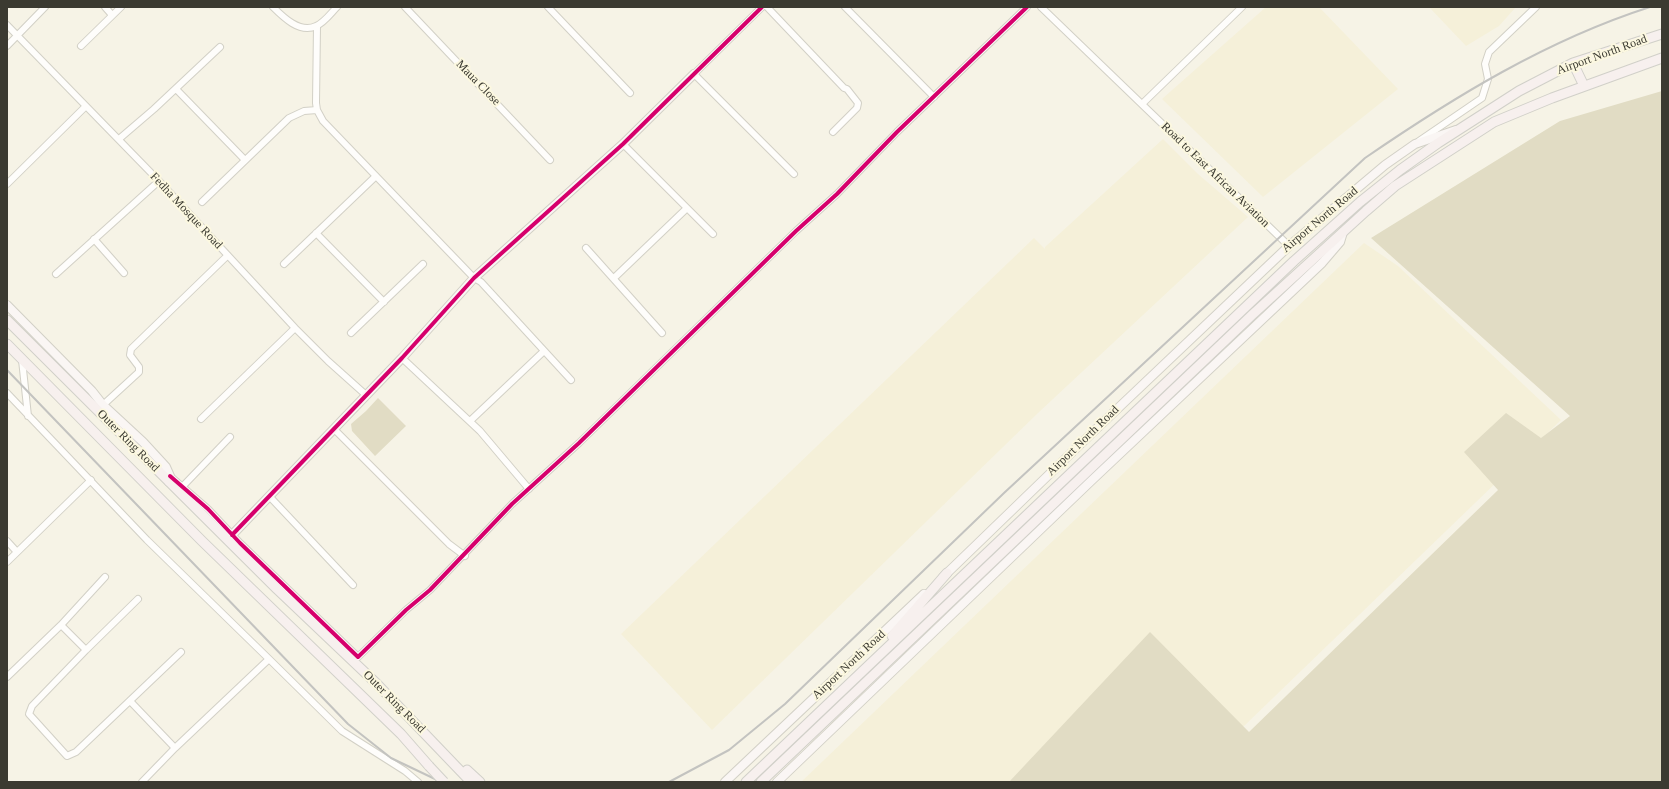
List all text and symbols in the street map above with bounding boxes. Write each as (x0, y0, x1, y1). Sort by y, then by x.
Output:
street label: Airport North Road (1555, 32, 1649, 78)
street label: Maua Close (453, 57, 503, 109)
street label: Road to East African Aviation (1158, 119, 1272, 231)
street label: Fedha Mosque Road (147, 170, 225, 252)
street label: Airport North Road (1279, 184, 1361, 256)
street label: Airport North Road (1044, 403, 1122, 479)
street label: Outer Ring Road (94, 407, 162, 475)
street label: Airport North Road (809, 627, 889, 703)
street label: Outer Ring Road (360, 668, 428, 736)

